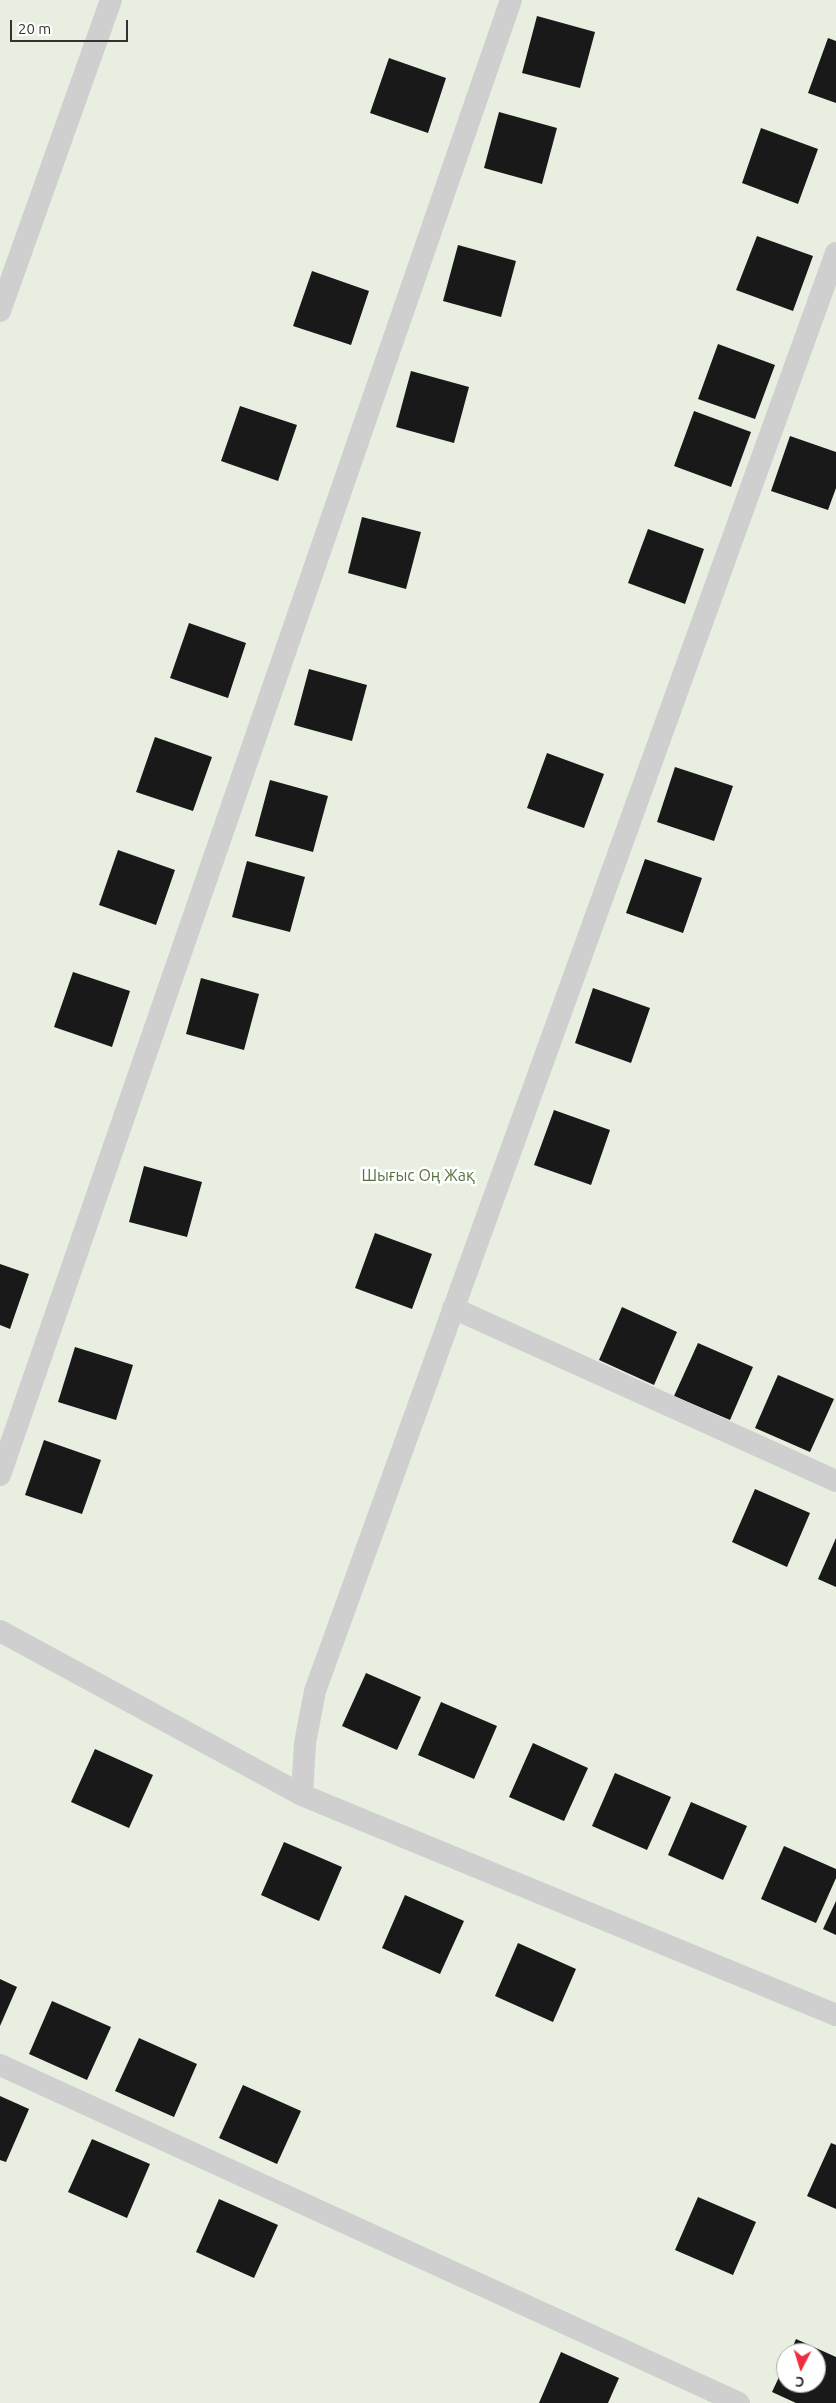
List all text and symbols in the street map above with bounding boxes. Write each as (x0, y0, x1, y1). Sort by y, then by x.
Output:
scale bar (12, 10, 130, 42)
text: 20 m (18, 20, 51, 37)
park label: Шығыс Оң Жақ (361, 1166, 475, 1186)
north arrow (776, 2343, 826, 2393)
text: С (795, 2374, 805, 2390)

